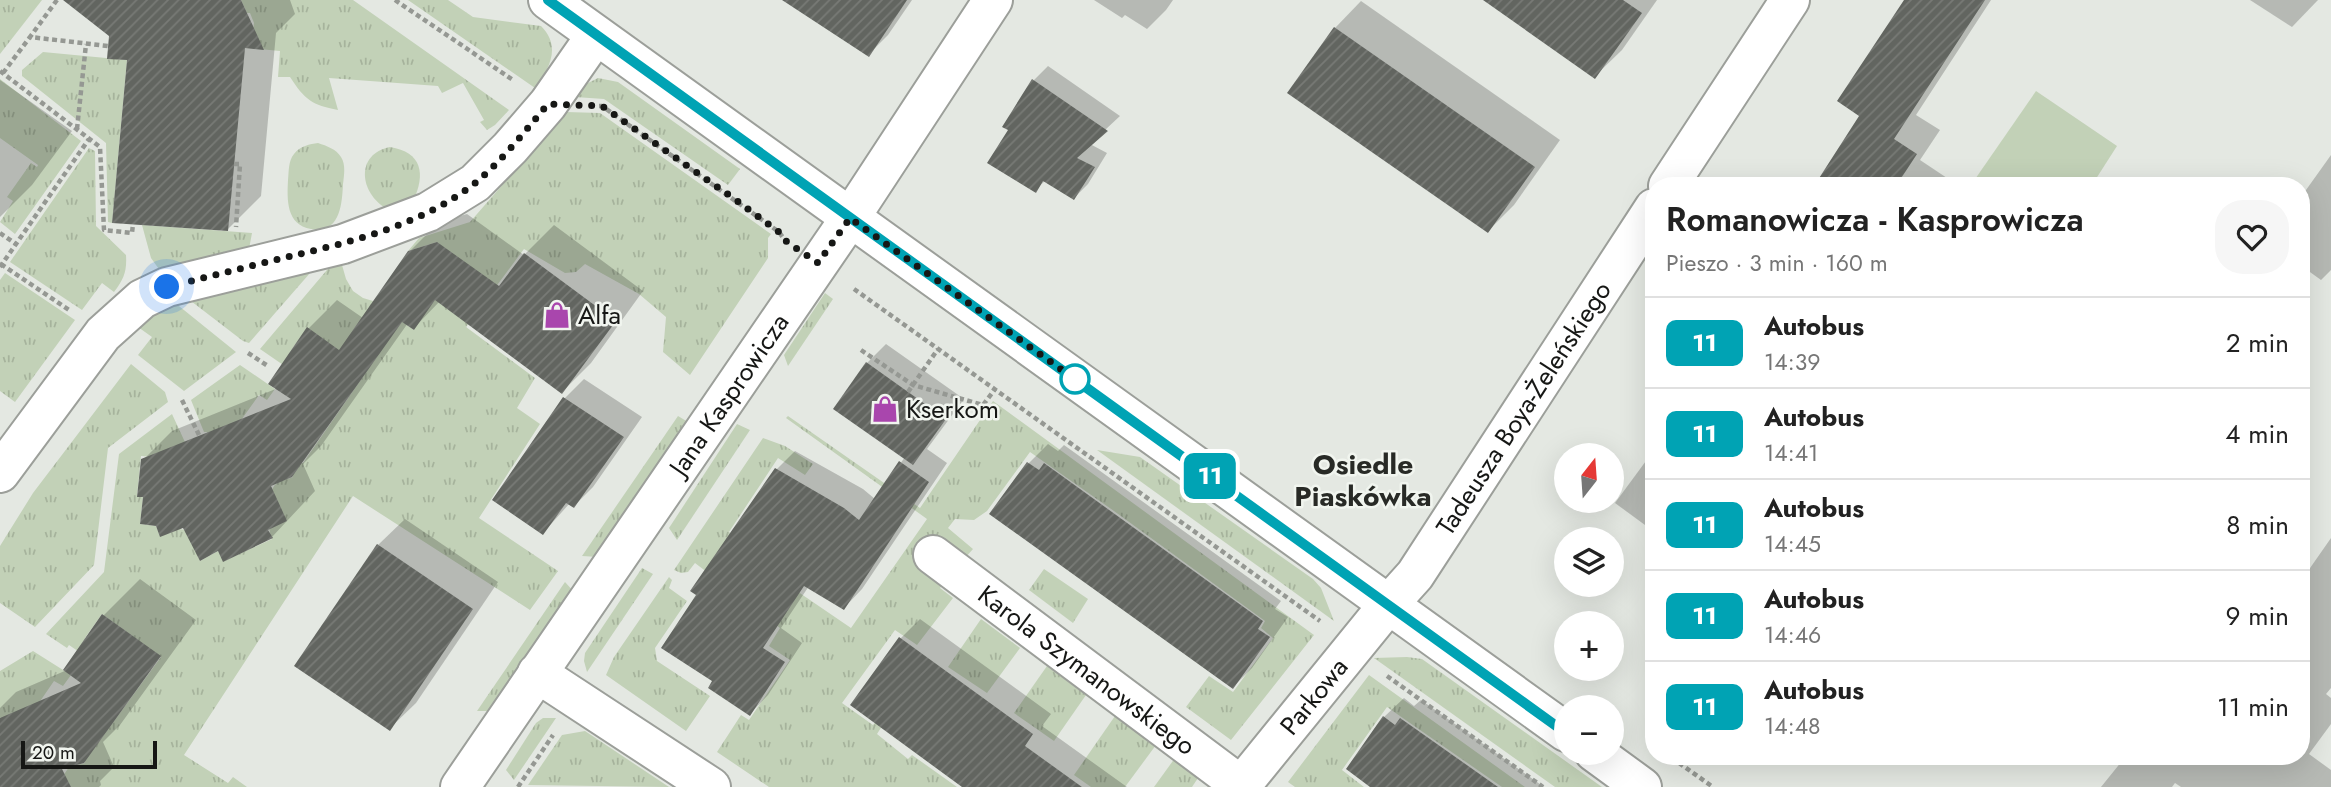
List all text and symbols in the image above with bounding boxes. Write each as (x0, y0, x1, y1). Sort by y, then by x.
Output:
text: Romanowicza - Kasprowicza (1666, 196, 2084, 243)
button: heart (2215, 200, 2289, 274)
text: Pieszo · 3 min · 160 m (1666, 246, 1888, 280)
your location (149, 269, 184, 304)
street label: Tadeusza Boya-Żeleńskiego (1427, 274, 1620, 543)
place label: Alfa (578, 296, 621, 334)
shop icon: Alfa (542, 300, 572, 330)
street label: Jana Kasprowicza (658, 306, 798, 486)
text: Autobus (1764, 307, 1864, 345)
text: 2 min (2226, 324, 2289, 362)
text: 11 (1692, 325, 1717, 360)
text: 14:39 (1764, 345, 1820, 379)
unlabelled marker (1060, 364, 1090, 394)
place label: Kserkom (906, 390, 999, 428)
shop icon: Kserkom (870, 394, 900, 424)
text: Autobus (1764, 398, 1864, 436)
text: 4 min (2225, 415, 2289, 453)
text: 11 (1692, 416, 1717, 451)
text: 14:41 (1764, 436, 1818, 470)
north arrow (1554, 443, 1624, 513)
map controls (1554, 443, 1624, 765)
district label: Osiedle Piaskówka (1294, 444, 1432, 517)
line badge: 11 (1178, 453, 1242, 499)
text: 11 (1198, 458, 1222, 493)
text: Autobus (1764, 489, 1864, 527)
text: 8 min (2226, 506, 2289, 544)
text: 11 (1692, 507, 1717, 542)
button: layers (1554, 527, 1624, 597)
text: 14:45 (1764, 527, 1821, 561)
street label: Karola Szymanowskiego (970, 576, 1204, 764)
text: Autobus (1764, 580, 1864, 618)
text: 9 min (2226, 597, 2289, 635)
text: 11 (1692, 598, 1717, 633)
button: + (1554, 611, 1624, 681)
text: 14:46 (1764, 618, 1821, 652)
street label: Parkowa (1271, 649, 1357, 743)
text: Autobus (1764, 671, 1864, 709)
text: 11 min (2217, 688, 2289, 726)
text: 11 (1692, 689, 1717, 724)
button: − (1554, 695, 1624, 765)
text: 14:48 (1764, 709, 1821, 743)
scale bar (21, 738, 158, 770)
text: 20 m (32, 739, 75, 766)

